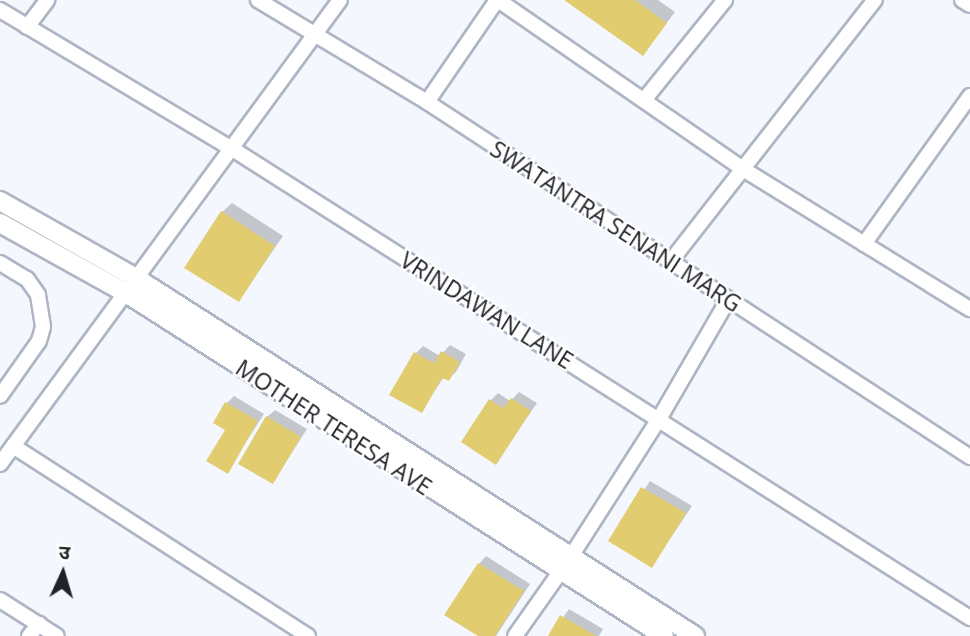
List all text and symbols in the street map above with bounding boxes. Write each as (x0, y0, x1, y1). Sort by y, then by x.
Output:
street label: SWATANTRA SENANI MARG (485, 135, 747, 317)
street label: VRINDAWAN LANE (395, 246, 579, 374)
street label: MOTHER TERESA AVE (231, 353, 437, 501)
north arrow (28, 538, 98, 608)
text: उ (58, 539, 71, 565)

